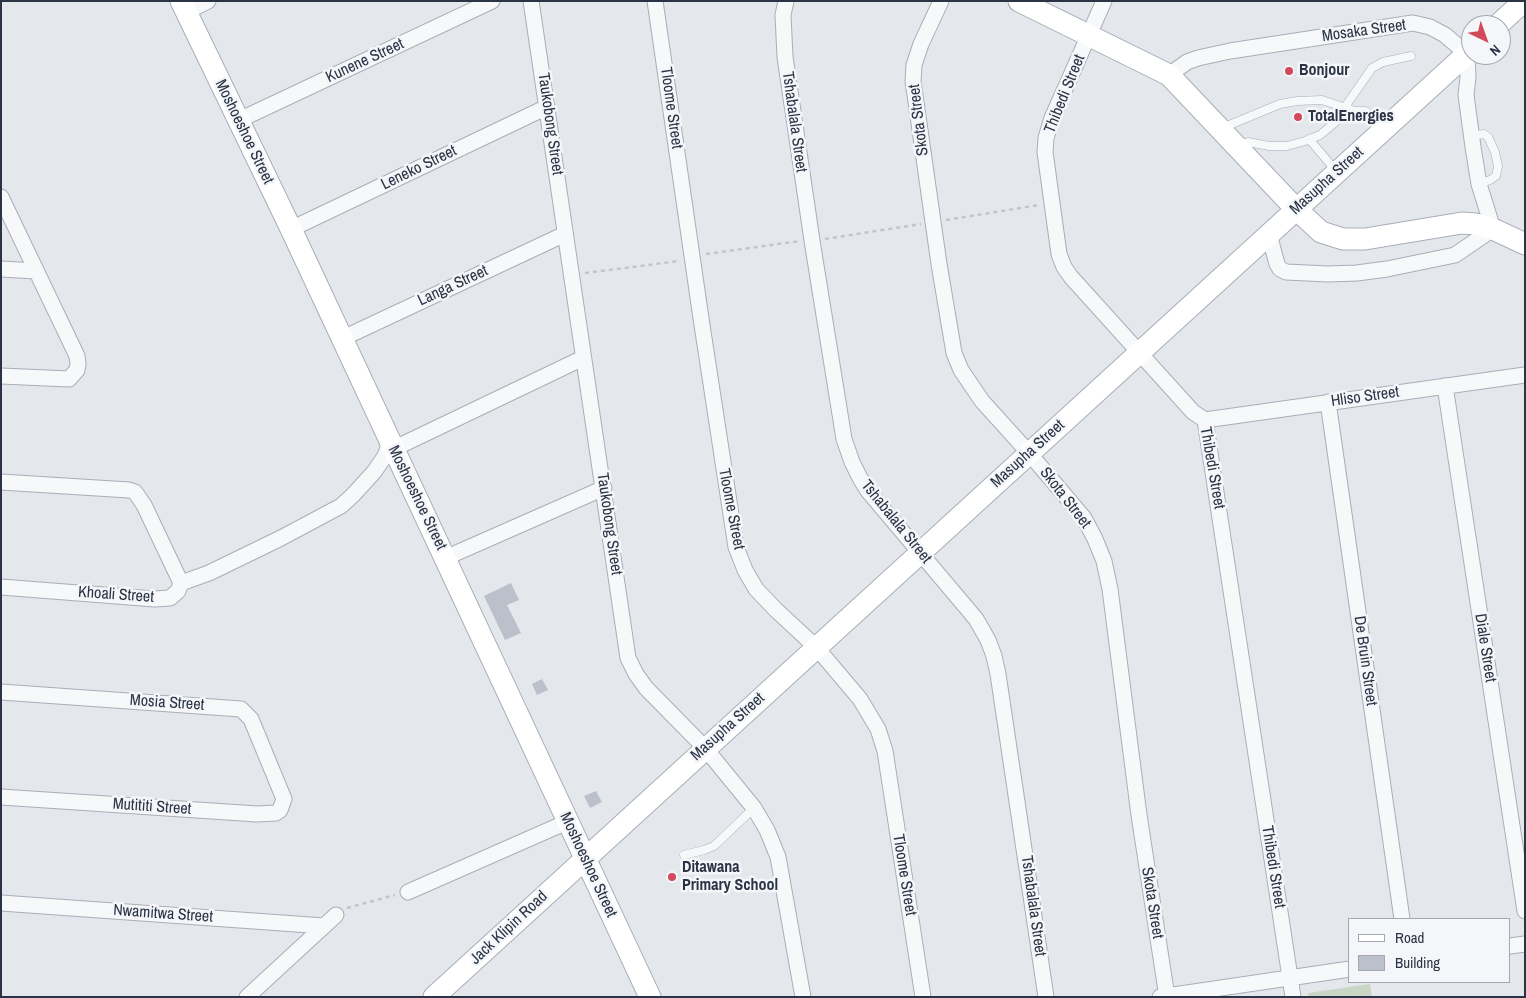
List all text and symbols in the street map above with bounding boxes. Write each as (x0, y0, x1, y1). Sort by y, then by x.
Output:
north arrow (1461, 15, 1511, 65)
street label: Mosaka Street (1321, 16, 1407, 46)
street label: Kunene Street (323, 35, 407, 87)
text: N (1486, 41, 1504, 60)
street label: Thibedi Street (1041, 52, 1089, 136)
place label: Bonjour (1299, 61, 1349, 81)
marker: Bonjour (1283, 65, 1295, 77)
street label: Tloome Street (656, 66, 686, 150)
street label: Tshabalala Street (777, 70, 811, 174)
street label: Taukobong Street (533, 72, 567, 176)
street label: Moshoeshoe Street (210, 77, 278, 187)
street label: Skota Street (905, 83, 933, 157)
place label: TotalEnergies (1308, 107, 1394, 127)
marker: TotalEnergies (1292, 111, 1304, 123)
street label: Leneko Street (378, 141, 460, 195)
street label: Masupha Street (1286, 143, 1368, 219)
street label: Langa Street (415, 261, 491, 311)
street label: Hliso Street (1330, 383, 1400, 411)
street label: Masupha Street (987, 416, 1069, 492)
street label: Thibedi Street (1195, 425, 1229, 511)
street label: Moshoeshoe Street (383, 443, 451, 553)
street label: Skota Street (1035, 464, 1095, 532)
street label: Tloome Street (714, 467, 748, 551)
street label: Taukobong Street (592, 472, 626, 576)
street label: Tshabalala Street (857, 476, 935, 568)
street label: Khoali Street (77, 583, 155, 607)
street label: Diale Street (1470, 612, 1500, 684)
street label: De Bruin Street (1349, 615, 1381, 707)
street label: Masupha Street (687, 689, 769, 765)
street label: Mosia Street (129, 691, 205, 715)
street label: Mutititi Street (112, 795, 192, 819)
street label: Moshoeshoe Street (555, 809, 621, 921)
street label: Thibedi Street (1257, 824, 1289, 910)
street label: Tloome Street (888, 833, 920, 917)
street label: Tshabalala Street (1016, 854, 1050, 958)
place label: Ditawana Primary School (682, 858, 778, 896)
street label: Skota Street (1137, 866, 1167, 940)
marker: Ditawana Primary School (666, 871, 678, 883)
street label: Jack Klipin Road (466, 887, 552, 969)
street label: Nwamitwa Street (113, 901, 213, 927)
legend (1348, 918, 1511, 983)
text: Road (1395, 927, 1424, 948)
text: Building (1395, 952, 1440, 973)

